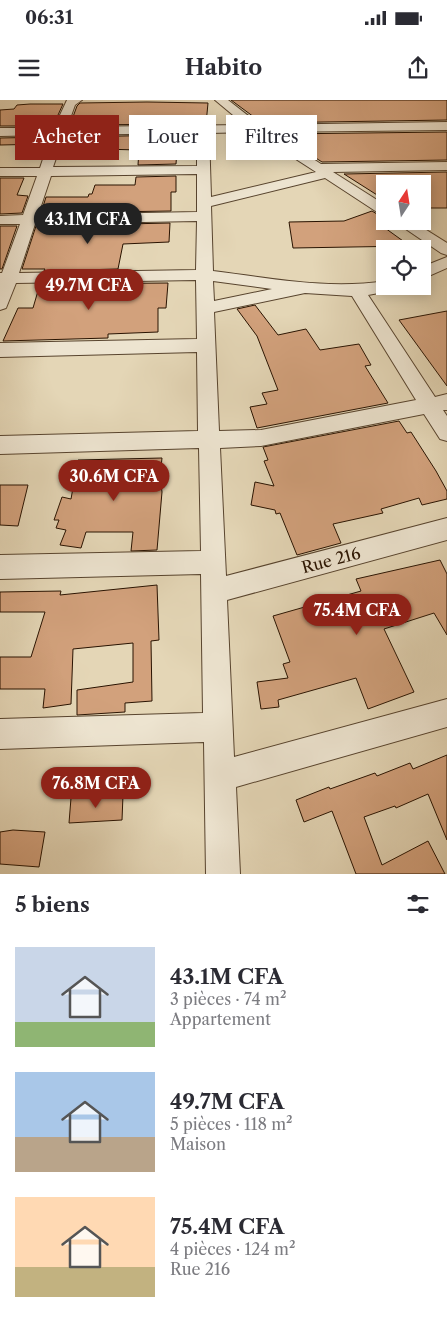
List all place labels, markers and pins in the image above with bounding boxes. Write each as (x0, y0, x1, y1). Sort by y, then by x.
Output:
pin: 43.1M CFA (31, 202, 145, 245)
pin: 49.7M CFA (32, 268, 146, 311)
pin: 30.6M CFA (57, 460, 171, 502)
pin: 75.4M CFA (300, 594, 414, 636)
pin: 76.8M CFA (39, 766, 153, 809)

